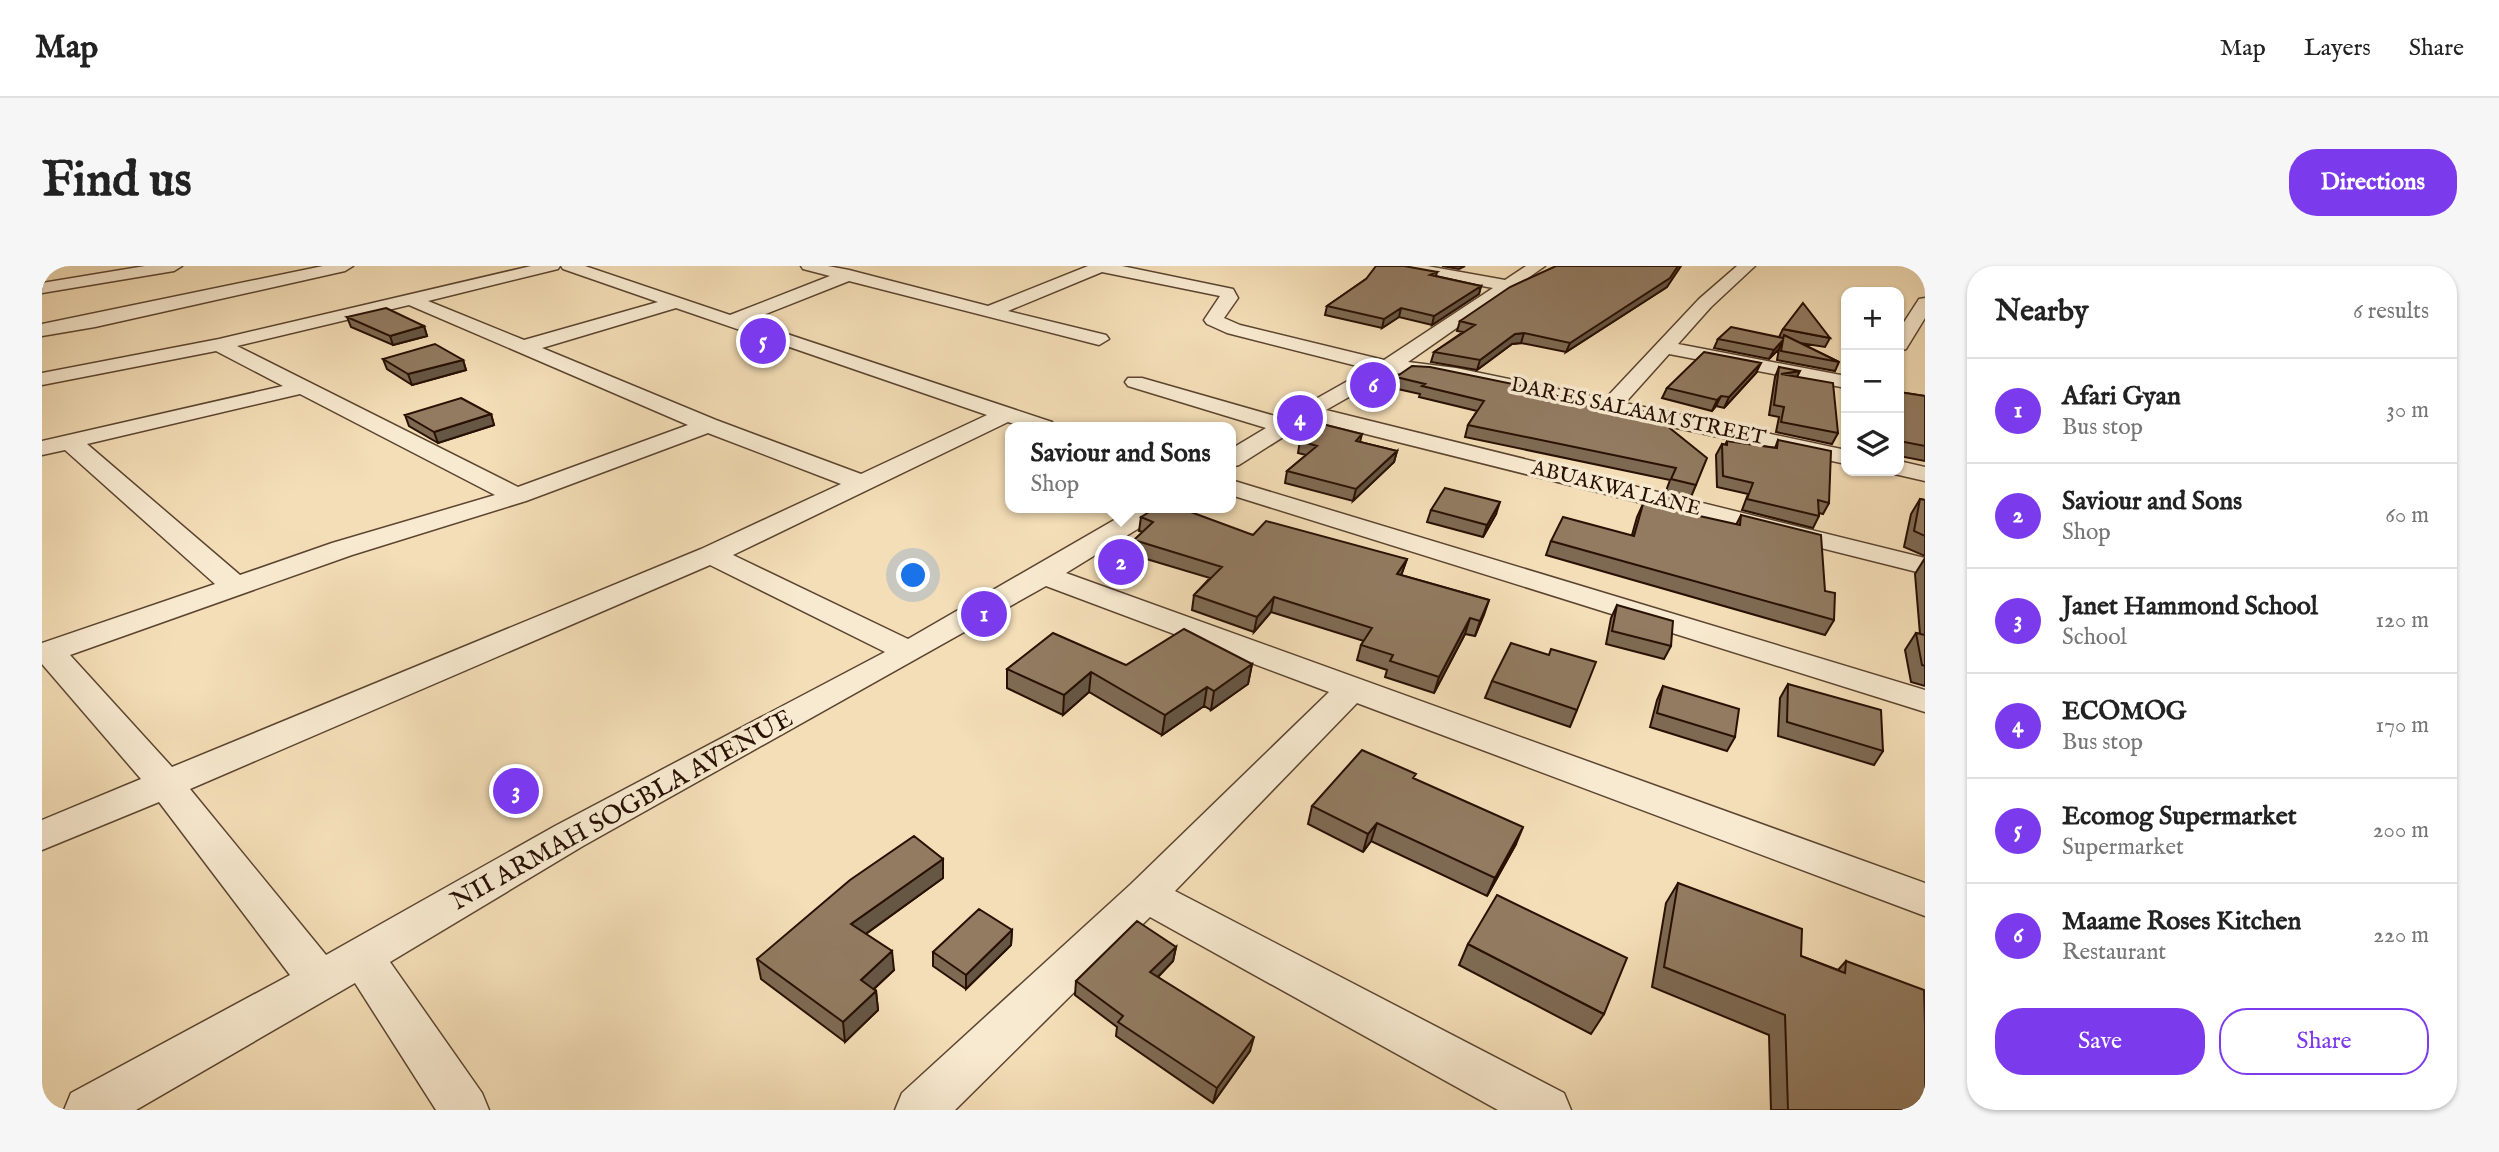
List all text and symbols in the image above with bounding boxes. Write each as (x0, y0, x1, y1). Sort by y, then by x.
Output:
text: Map (35, 27, 98, 69)
text: Map (2220, 33, 2266, 64)
text: Layers (2304, 33, 2371, 64)
text: Share (2409, 33, 2464, 64)
button: Directions (2289, 149, 2457, 216)
text: Find us (42, 151, 192, 213)
map controls (1841, 287, 1904, 476)
button: + (1841, 287, 1904, 350)
text: Nearby (1995, 293, 2088, 331)
text: 6 results (2353, 297, 2429, 326)
pin: 5 (740, 315, 786, 367)
button: − (1841, 350, 1904, 413)
pin: 6 (1350, 359, 1396, 411)
street label: DAR ES SALAAM STREET (1508, 372, 1769, 452)
text: Afari Gyan (2062, 380, 2181, 413)
pin: 4 (1277, 392, 1323, 444)
text: 1 (2014, 396, 2022, 425)
text: 30 m (2386, 396, 2429, 425)
button: layers (1841, 413, 1904, 476)
text: Bus stop (2062, 413, 2143, 442)
popup (1005, 422, 1236, 513)
text: Saviour and Sons (1030, 437, 1211, 470)
street label: ABUAKWA LANE (1528, 455, 1703, 523)
text: Shop (1030, 470, 1079, 499)
text: Saviour and Sons (2062, 485, 2242, 518)
text: 2 (2013, 501, 2023, 530)
text: 60 m (2385, 501, 2429, 530)
text: Shop (2062, 518, 2111, 547)
pin: 2 (1098, 536, 1144, 588)
your location (896, 558, 930, 592)
pin: 1 (961, 588, 1007, 640)
text: Janet Hammond School (2062, 590, 2318, 623)
text: 3 (2014, 606, 2022, 635)
text: 120 m (2376, 606, 2429, 635)
text: School (2062, 623, 2127, 652)
text: ECOMOG (2062, 695, 2186, 728)
street label: NII ARMAH SOGBLA AVENUE (445, 702, 799, 918)
text: 4 (2012, 711, 2024, 740)
text: 170 m (2376, 711, 2429, 740)
text: Bus stop (2062, 728, 2143, 757)
pin: 3 (493, 765, 539, 817)
text: Ecomog Supermarket (2062, 800, 2297, 833)
text: 5 (2014, 816, 2022, 845)
text: 200 m (2373, 816, 2429, 845)
text: Supermarket (2062, 833, 2184, 862)
text: Maame Roses Kitchen (2062, 905, 2301, 938)
text: 6 (2013, 921, 2023, 950)
text: 220 m (2373, 921, 2429, 950)
text: Restaurant (2062, 938, 2166, 967)
button: Save (1995, 1008, 2205, 1075)
button: Share (2219, 1008, 2429, 1075)

